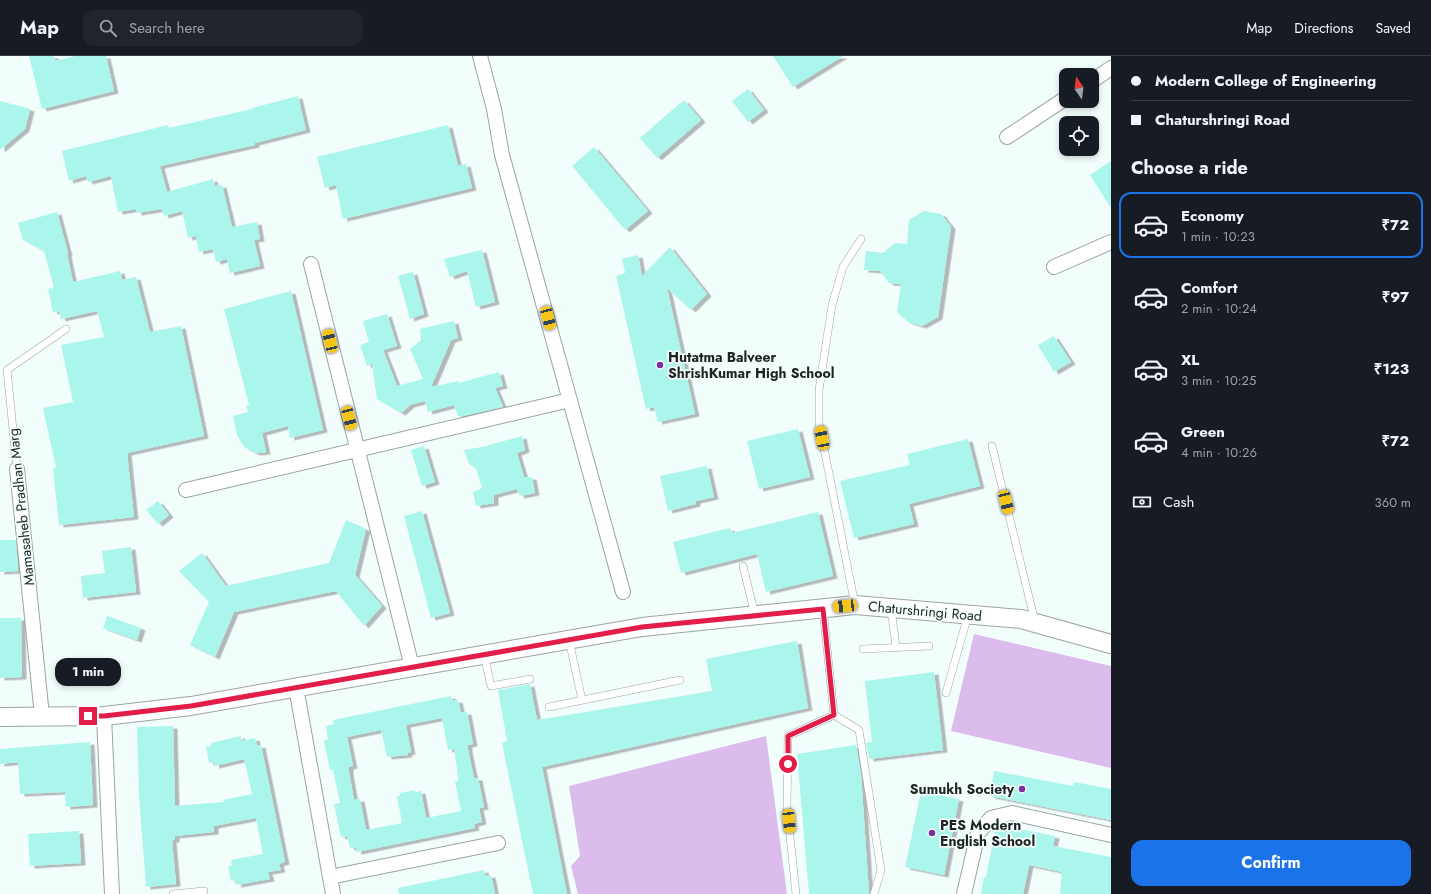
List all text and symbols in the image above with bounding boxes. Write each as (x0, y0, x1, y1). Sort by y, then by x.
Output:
search box (83, 10, 363, 46)
text: Map (20, 14, 59, 41)
icon: search (97, 17, 119, 39)
text: Search here (129, 17, 205, 39)
text: Map (1246, 18, 1272, 38)
text: Directions (1294, 18, 1354, 38)
text: Saved (1376, 18, 1411, 38)
north arrow (1059, 68, 1099, 108)
map controls (1059, 68, 1099, 156)
text: Modern College of Engineering (1155, 70, 1376, 92)
text: Chaturshringi Road (1155, 109, 1290, 131)
button: locate (1059, 116, 1099, 156)
text: Choose a ride (1131, 155, 1248, 181)
text: Economy (1181, 205, 1244, 227)
icon: car (1133, 207, 1169, 243)
text: ₹72 (1382, 214, 1409, 236)
text: 1 min · 10:23 (1181, 227, 1255, 246)
text: Comfort (1181, 277, 1238, 299)
icon: car (1133, 279, 1169, 315)
text: ₹97 (1382, 286, 1409, 308)
text: 2 min · 10:24 (1181, 299, 1257, 318)
car (539, 305, 557, 331)
car (321, 328, 339, 354)
place label: Hutatma Balveer ShrishKumar High School (668, 347, 835, 383)
text: XL (1181, 349, 1199, 371)
icon: car (1133, 351, 1169, 387)
text: ₹123 (1374, 358, 1409, 380)
marker: Hutatma Balveer ShrishKumar High School (655, 360, 665, 370)
text: 3 min · 10:25 (1181, 371, 1256, 390)
car (340, 405, 358, 431)
text: Green (1181, 421, 1225, 443)
icon: car (1133, 423, 1169, 459)
car (814, 425, 830, 451)
street label: Mamasaheb Pradhan Marg (3, 427, 39, 587)
text: ₹72 (1382, 430, 1409, 452)
text: 4 min · 10:26 (1181, 443, 1257, 462)
car (997, 489, 1015, 515)
icon: cash (1131, 491, 1153, 513)
text: Cash (1163, 491, 1194, 513)
text: 360 m (1375, 493, 1411, 512)
street label: Chaturshringi Road (867, 596, 983, 626)
car (832, 599, 858, 613)
callout: 1 min (55, 658, 121, 686)
text: 1 min (72, 662, 104, 681)
route end (79, 707, 97, 725)
route start (779, 755, 797, 773)
place label: Sumukh Society (910, 779, 1015, 799)
marker: Sumukh Society (1017, 784, 1027, 794)
car (782, 808, 796, 834)
place label: PES Modern English School (940, 815, 1035, 851)
marker: PES Modern English School (927, 828, 937, 838)
button: Confirm (1131, 840, 1411, 886)

